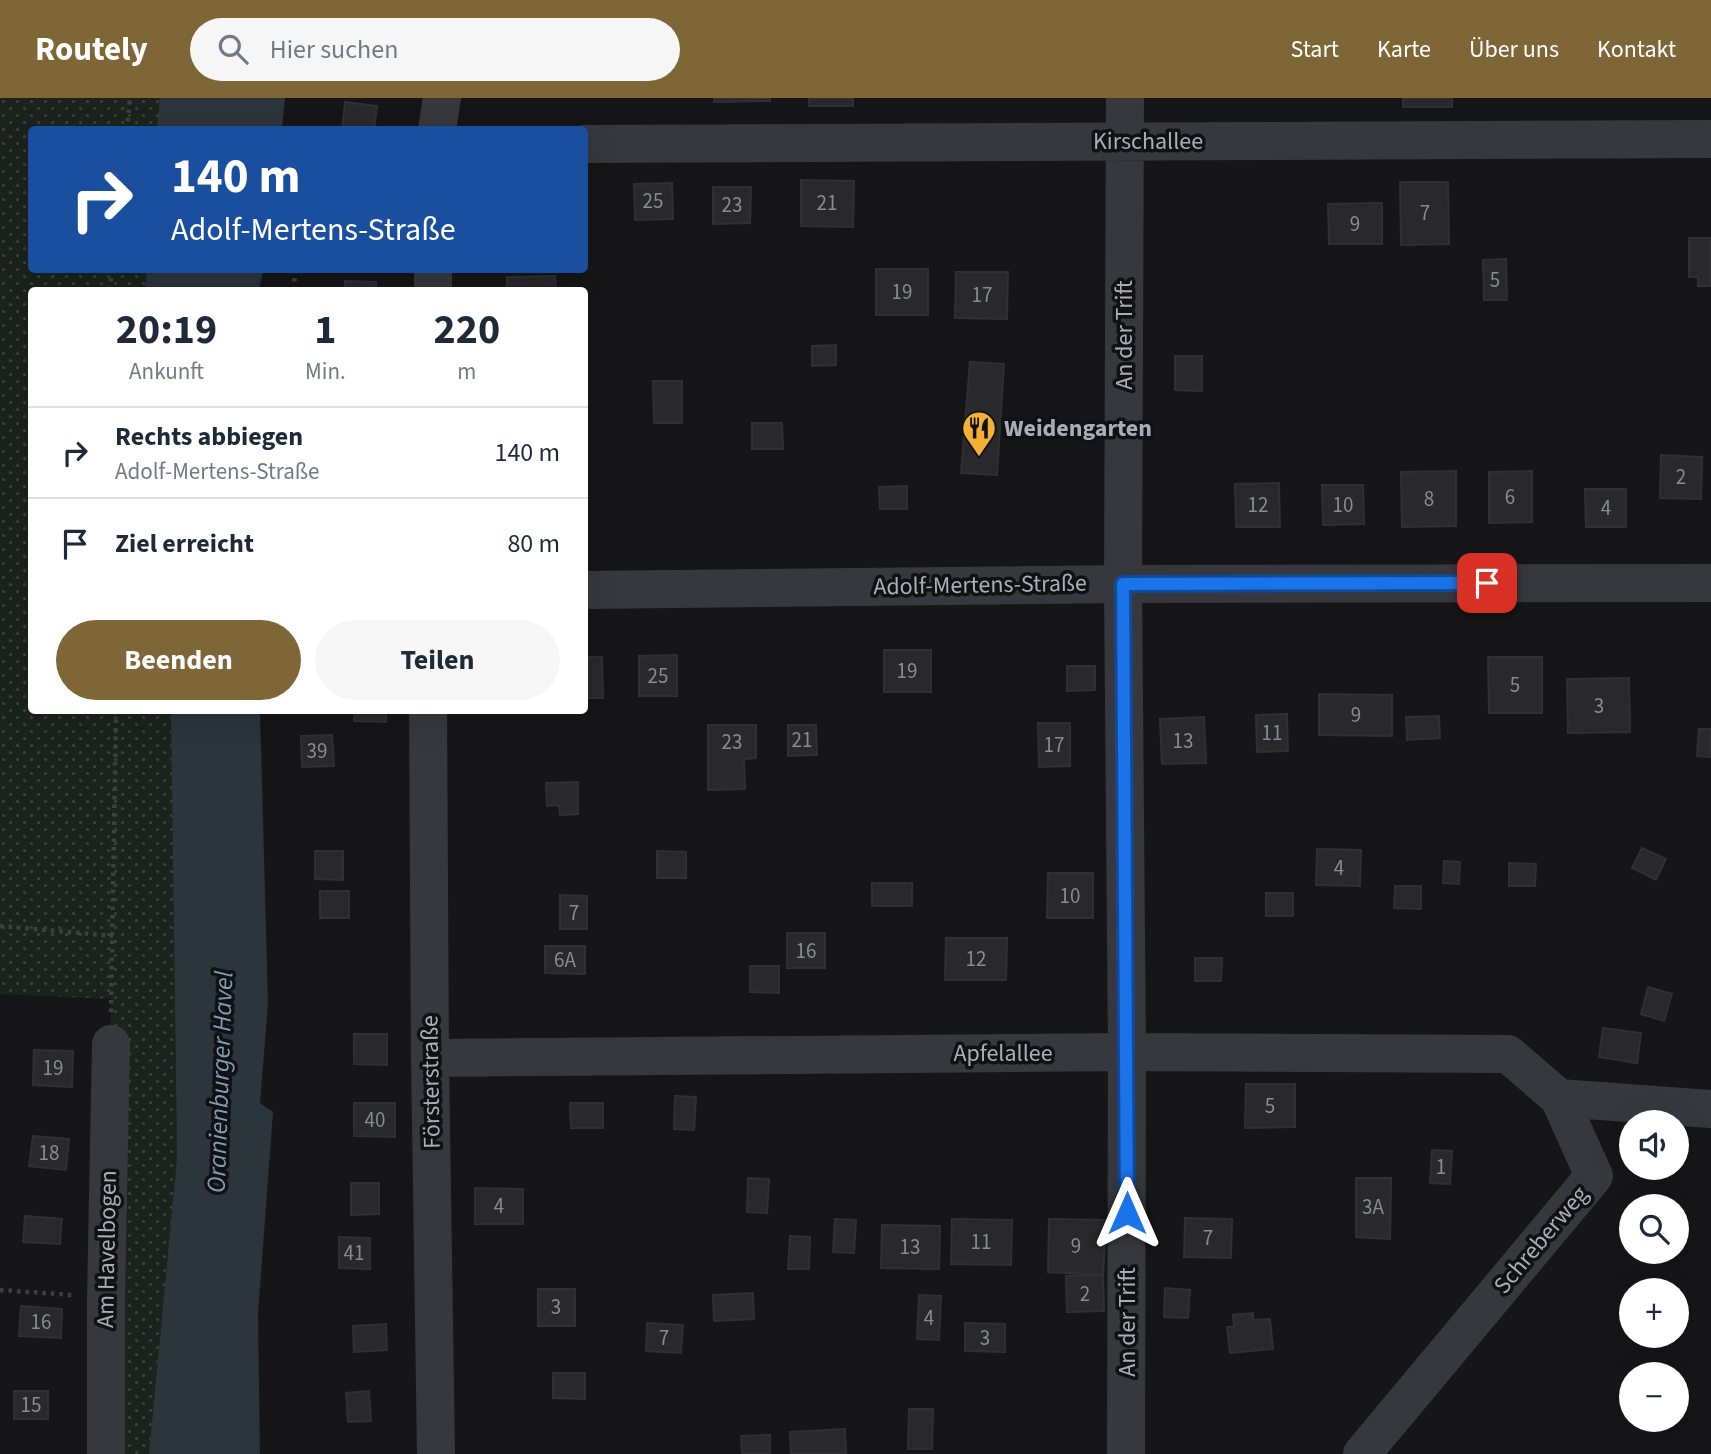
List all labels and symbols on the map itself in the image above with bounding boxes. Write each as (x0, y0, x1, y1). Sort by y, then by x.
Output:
street label: Kirschallee (1093, 124, 1203, 159)
house number: 25 (643, 186, 663, 216)
house number: 21 (817, 188, 837, 218)
house number: 23 (722, 190, 742, 220)
house number: 7 (1420, 198, 1430, 228)
house number: 9 (1350, 209, 1360, 239)
house number: 5 (1490, 265, 1500, 295)
house number: 19 (892, 277, 912, 307)
house number: 17 (972, 280, 992, 310)
street label: An der Trift (1107, 280, 1142, 390)
restaurant icon: Weidengarten (960, 409, 998, 458)
place label: Weidengarten (1004, 411, 1152, 446)
house number: 2 (1676, 462, 1686, 492)
house number: 6 (1505, 482, 1515, 512)
house number: 8 (1424, 484, 1434, 514)
house number: 12 (1248, 490, 1268, 520)
house number: 10 (1333, 490, 1353, 520)
house number: 4 (1601, 493, 1611, 523)
pin (1457, 553, 1517, 613)
street label: Adolf-Mertens-Straße (873, 566, 1087, 604)
house number: 19 (897, 656, 917, 686)
house number: 25 (648, 661, 668, 691)
house number: 5 (1510, 670, 1520, 700)
house number: 3 (1594, 691, 1604, 721)
house number: 9 (1351, 700, 1361, 730)
house number: 11 (1262, 718, 1282, 748)
house number: 21 (792, 725, 812, 755)
house number: 13 (1173, 726, 1193, 756)
house number: 23 (722, 727, 742, 757)
house number: 17 (1044, 730, 1064, 760)
house number: 39 (307, 736, 327, 766)
house number: 4 (1334, 853, 1344, 883)
house number: 10 (1060, 881, 1080, 911)
house number: 7 (569, 898, 579, 928)
house number: 16 (796, 936, 816, 966)
house number: 12 (966, 944, 986, 974)
house number: 6A (554, 945, 577, 975)
water label: Oranienburger Havel (198, 970, 242, 1194)
street label: Försterstraße (412, 1015, 450, 1149)
street label: Apfelallee (953, 1036, 1053, 1071)
house number: 19 (43, 1053, 63, 1083)
house number: 5 (1265, 1091, 1275, 1121)
house number: 40 (365, 1105, 385, 1135)
house number: 18 (39, 1138, 59, 1168)
house number: 1 (1436, 1152, 1446, 1182)
street label: Am Havelbogen (88, 1170, 126, 1328)
position arrow (1090, 1176, 1164, 1250)
street label: Schreberweg (1485, 1178, 1597, 1302)
house number: 4 (494, 1191, 504, 1221)
house number: 3A (1362, 1192, 1385, 1222)
house number: 7 (1203, 1223, 1213, 1253)
house number: 11 (971, 1227, 991, 1257)
house number: 9 (1071, 1231, 1081, 1261)
house number: 13 (900, 1232, 920, 1262)
house number: 41 (344, 1238, 364, 1268)
street label: An der Trift (1110, 1267, 1145, 1377)
house number: 2 (1080, 1279, 1090, 1309)
house number: 3 (551, 1292, 561, 1322)
house number: 4 (924, 1303, 934, 1333)
house number: 16 (31, 1307, 51, 1337)
house number: 7 (659, 1323, 669, 1353)
house number: 3 (980, 1323, 990, 1353)
house number: 15 (21, 1390, 41, 1420)

